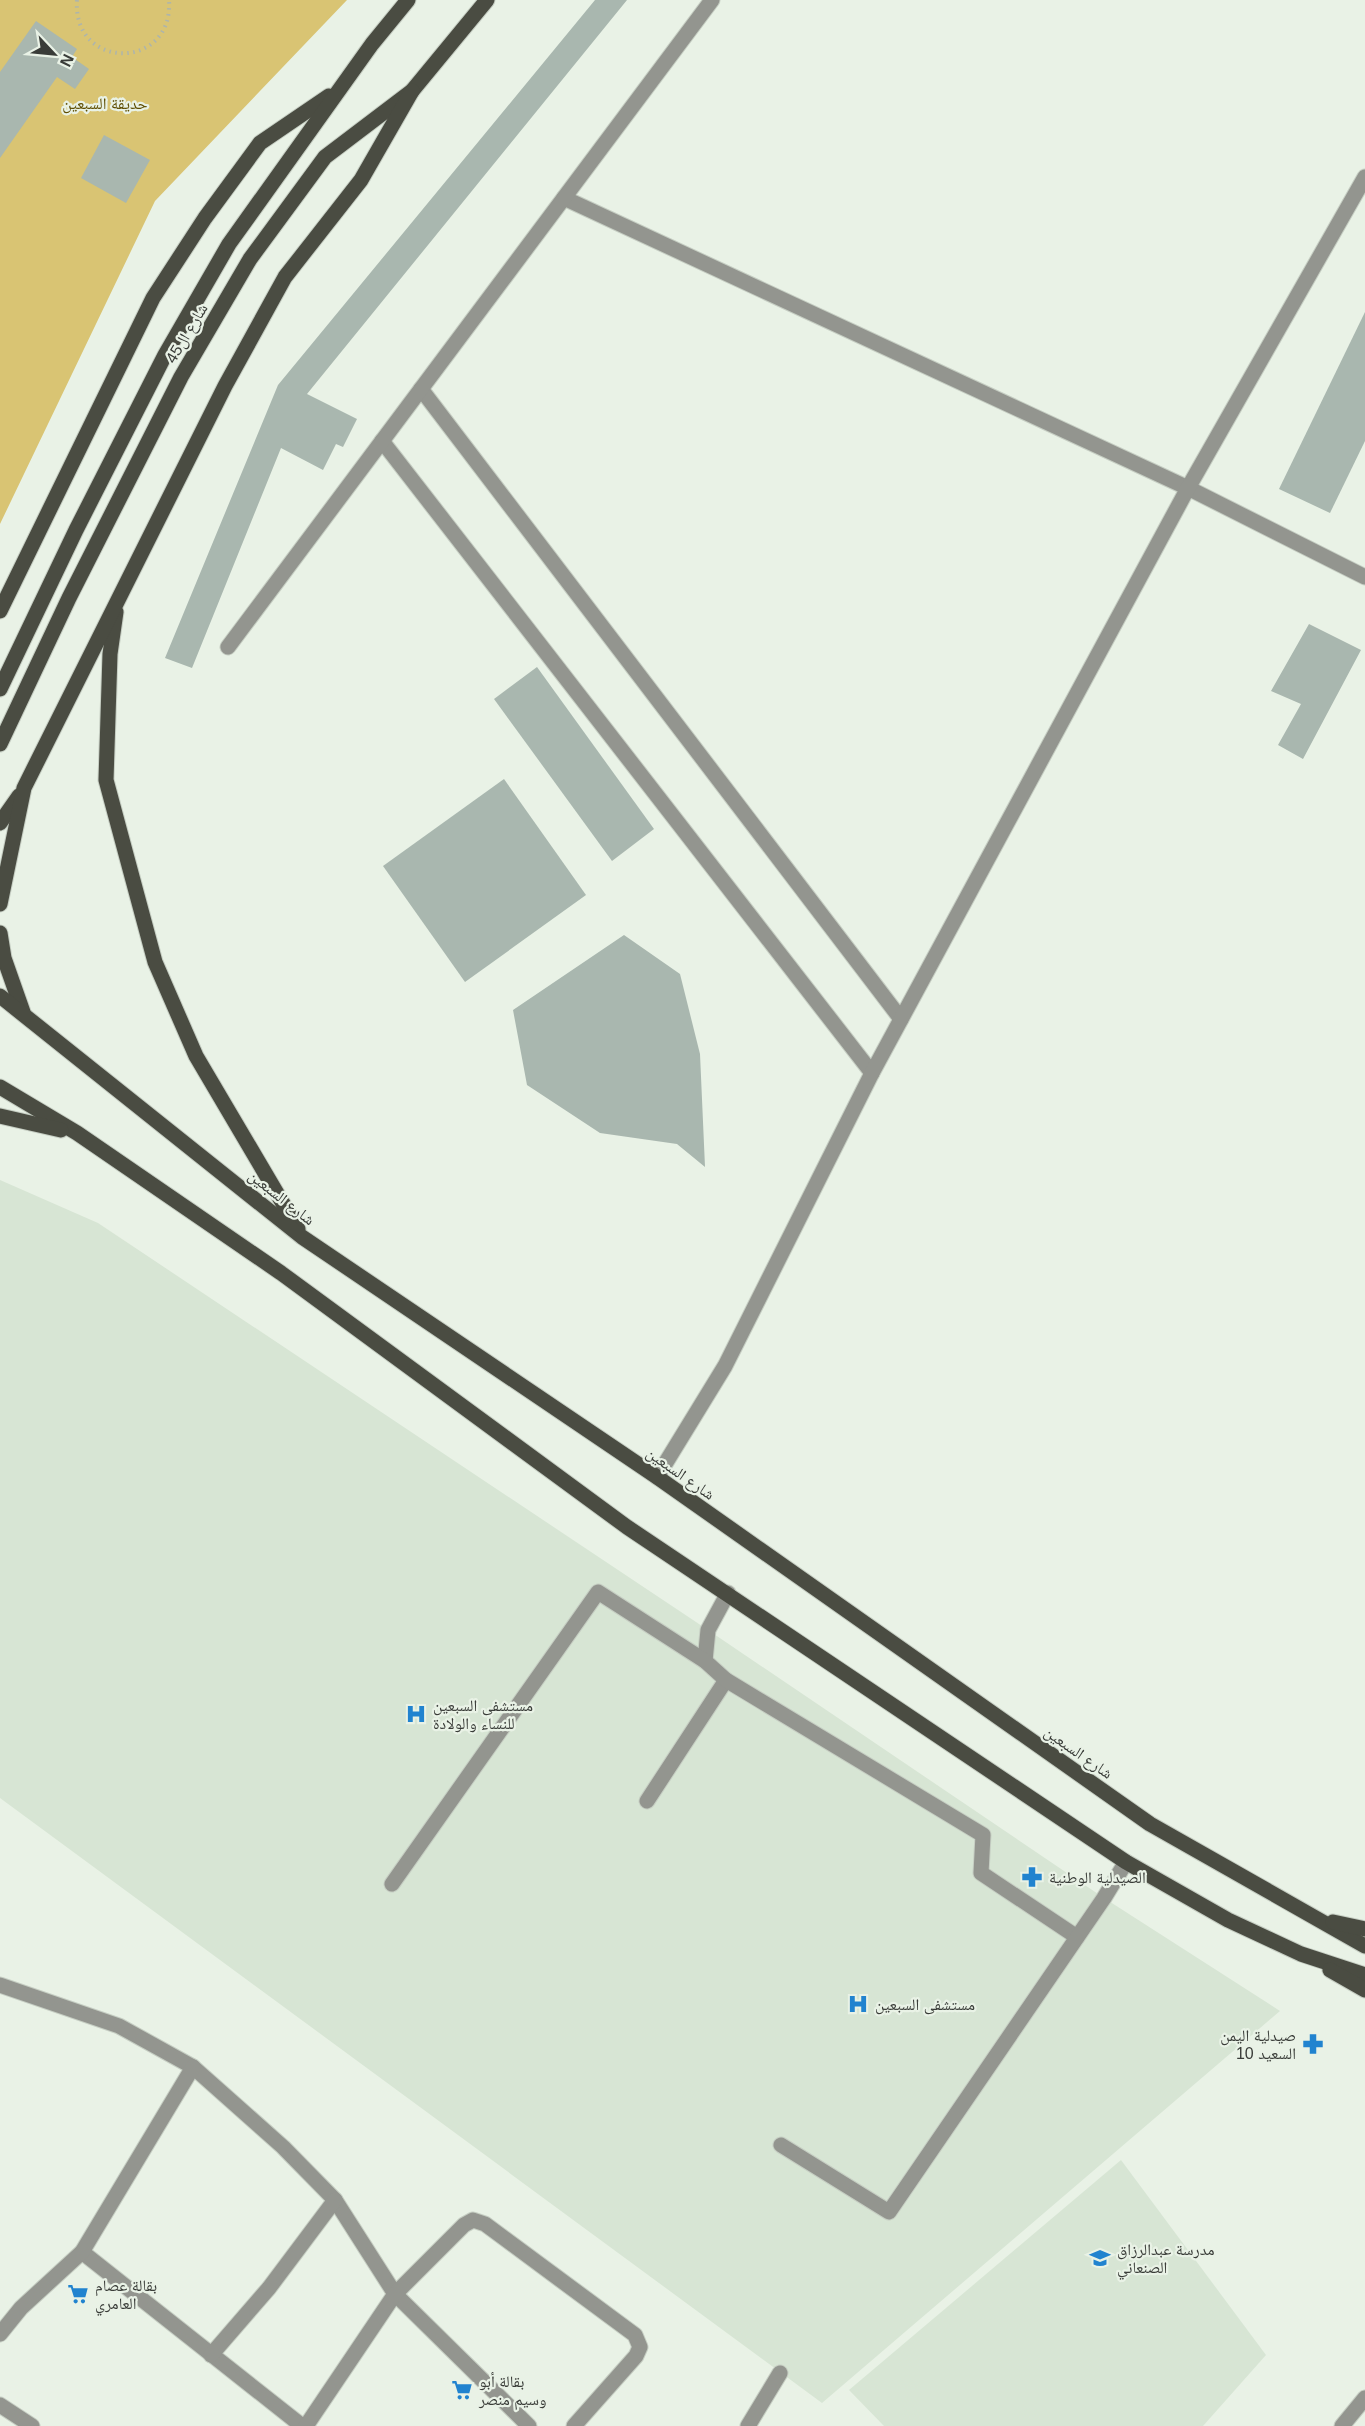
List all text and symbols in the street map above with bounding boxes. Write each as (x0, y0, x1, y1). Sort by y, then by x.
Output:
north arrow (24, 24, 84, 84)
text: N (57, 51, 77, 69)
park label: حديقة السبعين (62, 95, 148, 114)
street label: شارع ال45 (162, 301, 212, 367)
street label: شارع السبعين (244, 1166, 318, 1230)
street label: شارع السبعين (642, 1444, 718, 1505)
place label: مستشفى السبعين للنساء والولادة (433, 1697, 533, 1733)
hospital icon: مستشفى السبعين للنساء والولادة (404, 1702, 428, 1726)
street label: شارع السبعين (1040, 1723, 1116, 1784)
pharmacy icon: الصيدلية الوطنية (1020, 1865, 1044, 1889)
place label: الصيدلية الوطنية (1049, 1869, 1146, 1887)
hospital icon: مستشفى السبعين (846, 1992, 870, 2016)
place label: مستشفى السبعين (875, 1996, 975, 2015)
place label: صيدلية اليمن السعيد 10 (1220, 2027, 1296, 2062)
pharmacy icon: صيدلية اليمن السعيد 10 (1301, 2032, 1325, 2056)
place label: مدرسة عبدالرزاق الصنعاني (1117, 2241, 1215, 2280)
school or university icon: مدرسة عبدالرزاق الصنعاني (1088, 2246, 1112, 2270)
place label: بقالة عصام العامري (95, 2277, 157, 2316)
supermarket icon: بقالة عصام العامري (66, 2282, 90, 2306)
place label: بقالة أبو وسيم منصر (478, 2372, 547, 2410)
supermarket icon: بقالة أبو وسيم منصر (450, 2378, 474, 2402)

